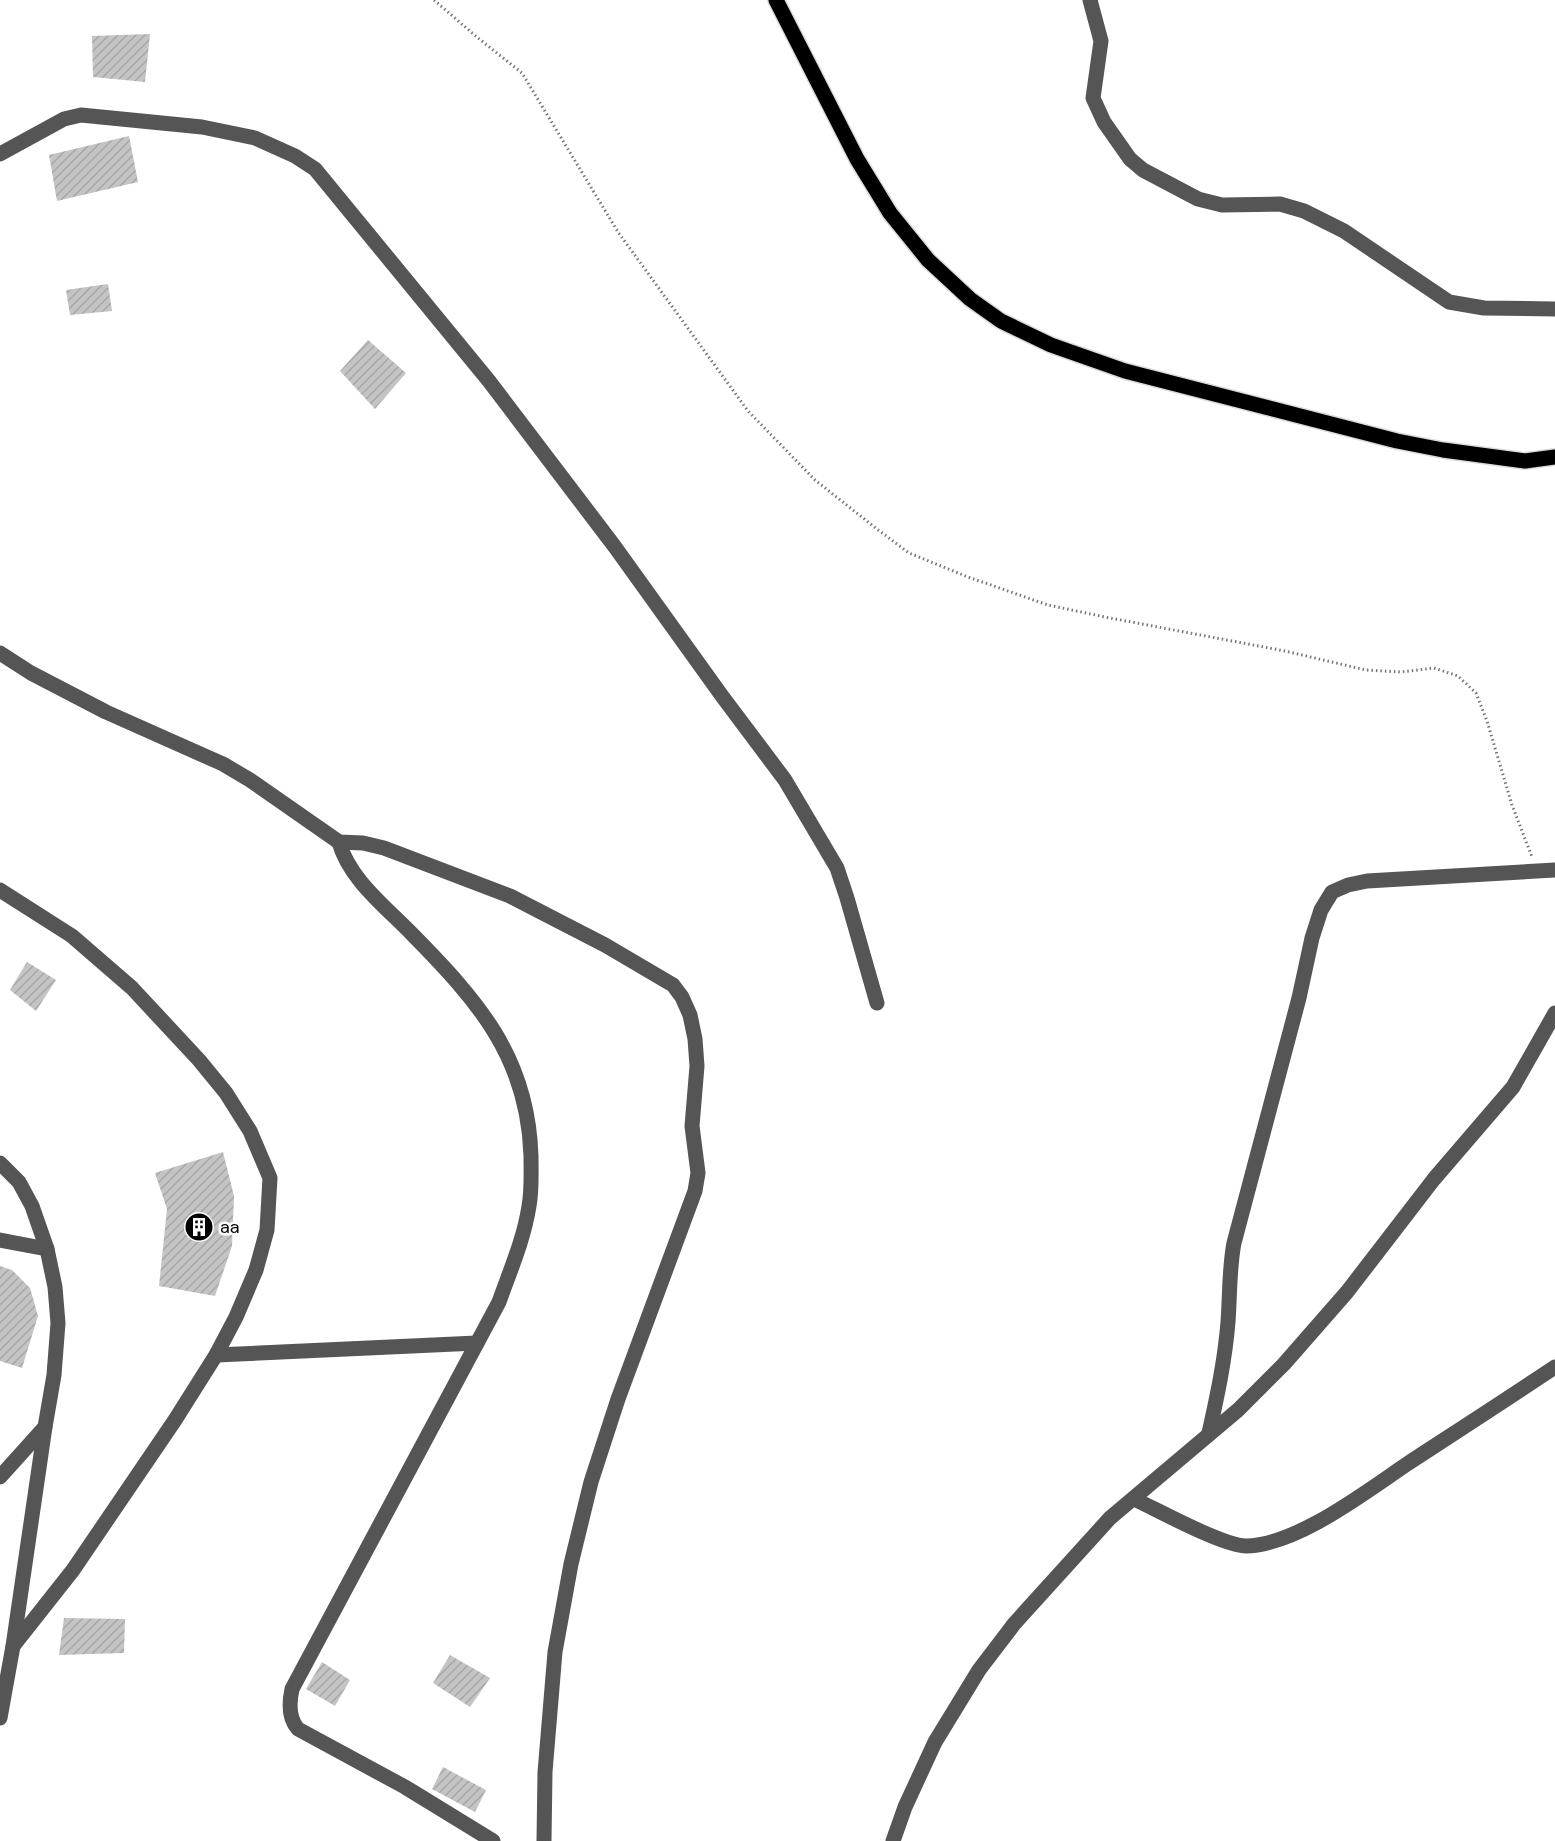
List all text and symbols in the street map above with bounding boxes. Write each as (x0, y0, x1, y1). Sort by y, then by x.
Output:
building icon: aa (183, 1211, 215, 1243)
place label: aa (220, 1215, 240, 1239)

